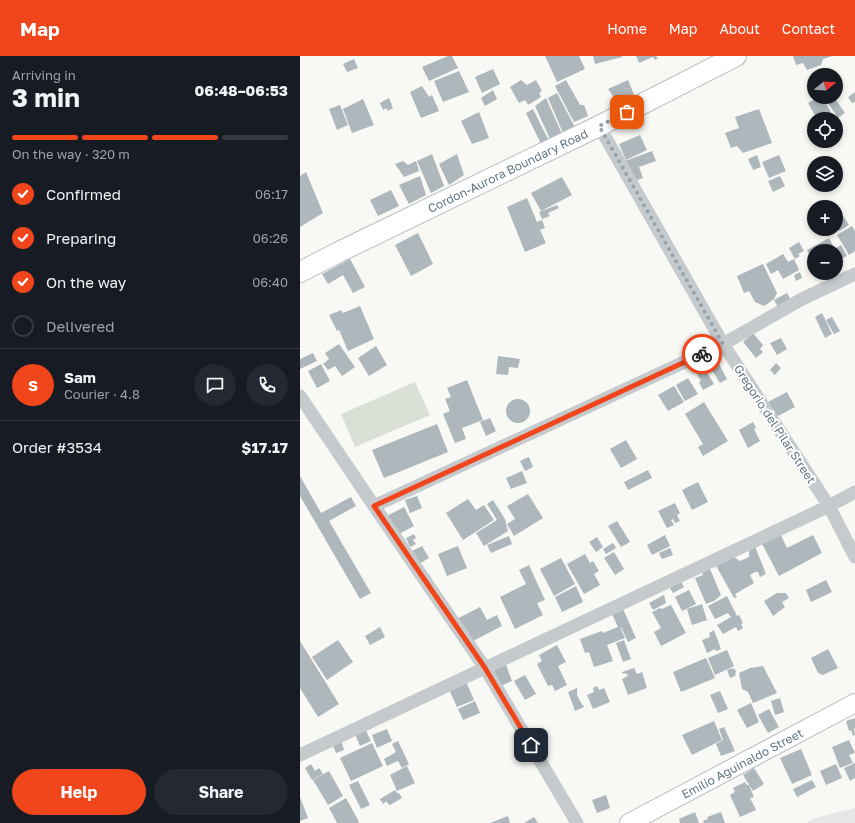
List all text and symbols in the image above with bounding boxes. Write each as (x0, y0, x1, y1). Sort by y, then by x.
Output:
text: Map (20, 17, 60, 40)
text: Home (607, 20, 647, 37)
text: Map (669, 20, 697, 37)
text: About (719, 20, 760, 37)
text: Contact (782, 20, 835, 37)
text: Arriving in (12, 67, 76, 83)
north arrow (807, 68, 843, 104)
map controls (807, 68, 843, 280)
text: 06:48–06:53 (195, 81, 288, 99)
text: 3 min (12, 82, 80, 113)
pin (610, 95, 644, 129)
icon: bag (616, 101, 638, 123)
button: locate (807, 112, 843, 148)
street label: Cordon-Aurora Boundary Road (425, 125, 590, 215)
text: On the way · 320 m (12, 146, 130, 162)
button: layers (807, 156, 843, 192)
icon: check (12, 183, 34, 205)
text: Confirmed (46, 185, 121, 203)
text: 06:17 (255, 186, 288, 202)
button: + (807, 200, 843, 236)
icon: check (12, 227, 34, 249)
text: Preparing (46, 229, 116, 247)
text: 06:26 (253, 230, 288, 246)
button: − (807, 244, 843, 280)
icon: check (12, 271, 34, 293)
text: On the way (46, 273, 126, 291)
text: 06:40 (252, 274, 288, 290)
text: Delivered (46, 317, 114, 335)
courier (682, 334, 722, 374)
icon: bike (691, 343, 713, 365)
street label: Gregorio del Pilar Street (731, 362, 819, 486)
button: chat (194, 364, 236, 406)
button: phone (246, 364, 288, 406)
text: Sam (64, 368, 96, 386)
text: S (28, 376, 38, 394)
text: Courier · 4.8 (64, 386, 140, 402)
text: Order #3534 (12, 438, 102, 456)
text: $17.17 (241, 438, 288, 456)
street label: Emilio Aguinaldo Street (679, 725, 806, 801)
pin (514, 728, 548, 762)
icon: home (520, 734, 542, 756)
button: Help (12, 769, 146, 815)
button: Share (154, 769, 288, 815)

